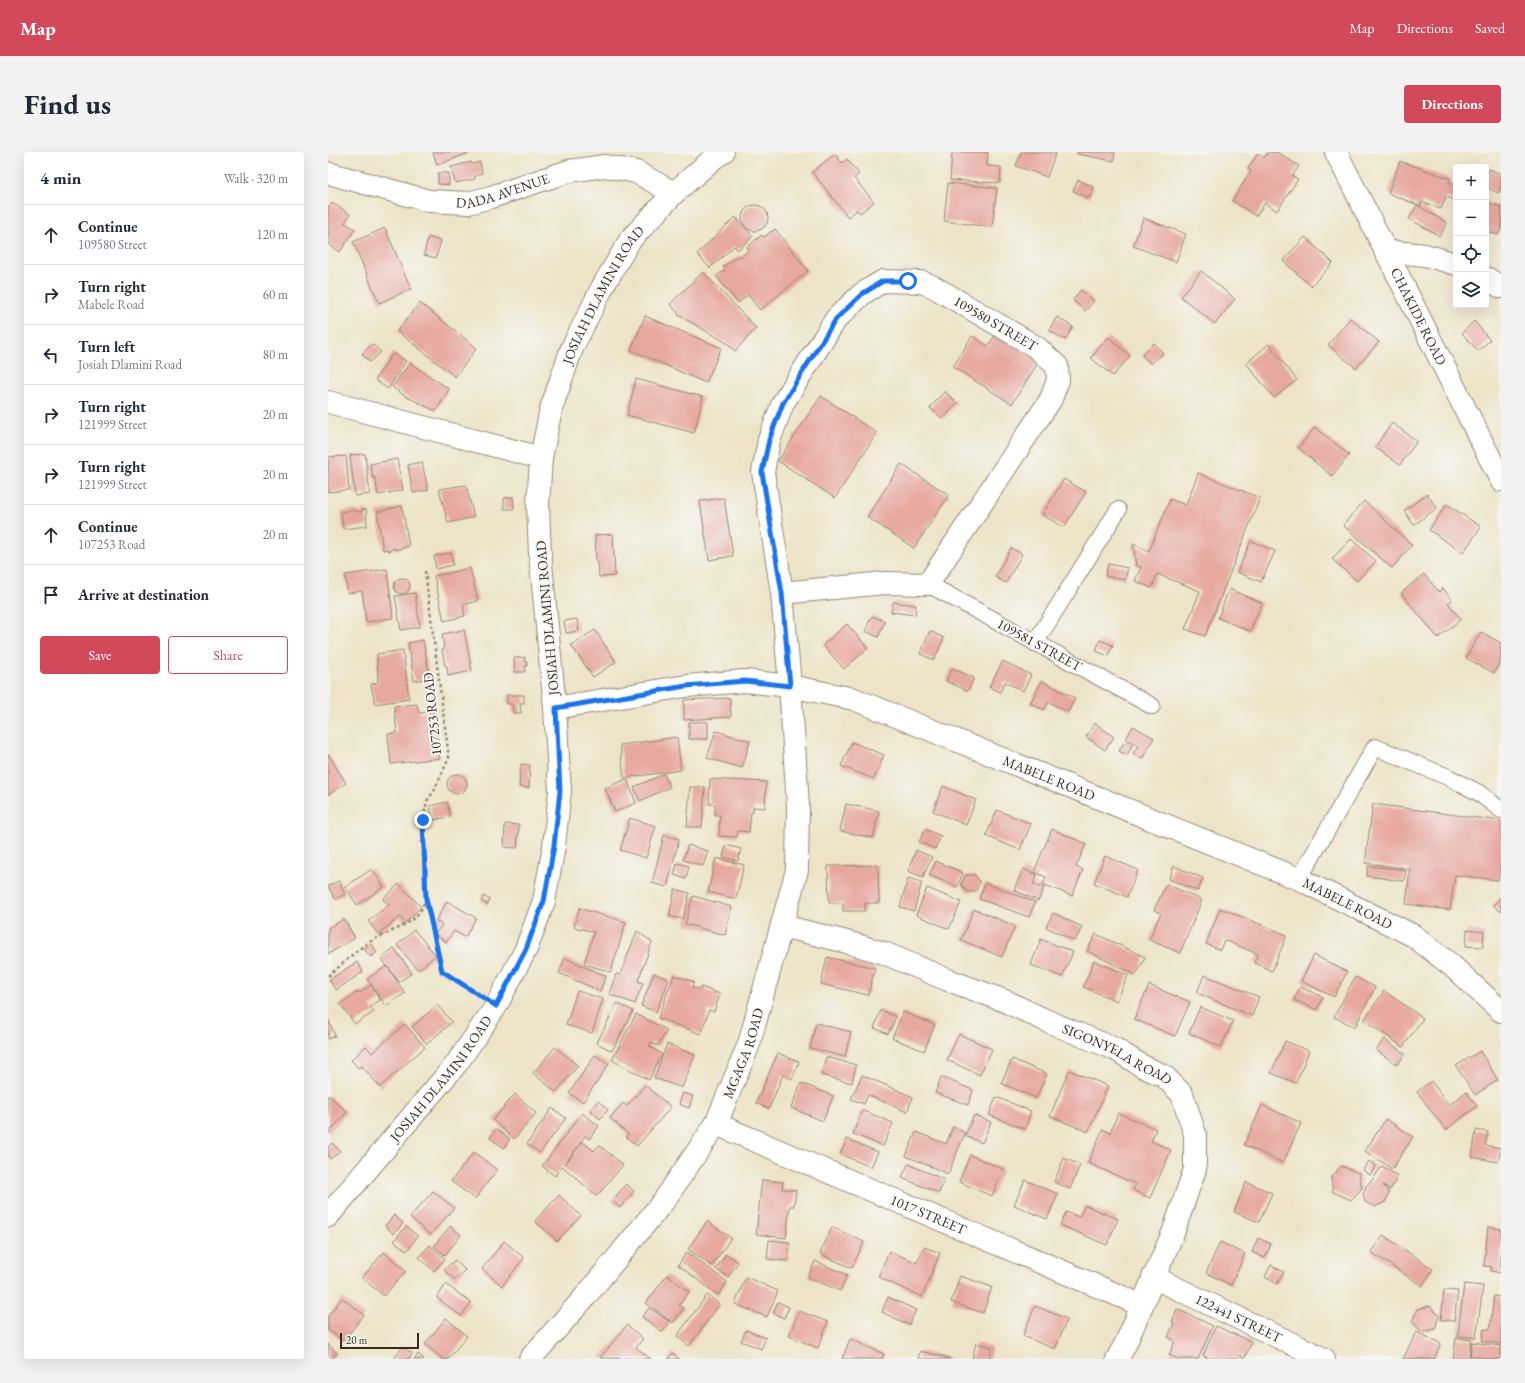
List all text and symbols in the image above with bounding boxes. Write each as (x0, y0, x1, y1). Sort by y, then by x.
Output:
text: Map (20, 16, 56, 41)
text: Map (1349, 19, 1375, 37)
text: Directions (1397, 19, 1453, 37)
text: Saved (1475, 19, 1505, 37)
button: Directions (1404, 85, 1501, 123)
text: Find us (24, 86, 111, 122)
map controls (1453, 164, 1489, 308)
button: + (1453, 164, 1489, 200)
text: 4 min (40, 167, 81, 189)
street label: DADA AVENUE (455, 169, 552, 213)
text: Walk · 320 m (224, 170, 288, 187)
button: − (1453, 200, 1489, 236)
text: Continue (78, 217, 138, 236)
street label: JOSIAH DLAMINI ROAD (558, 221, 648, 367)
icon: ahead (40, 224, 62, 246)
text: 120 m (257, 226, 288, 243)
text: 109580 Street (78, 236, 147, 253)
button: locate (1453, 236, 1489, 272)
street label: CHAKIDE ROAD (1387, 264, 1451, 369)
route start (899, 272, 917, 290)
button: layers (1453, 272, 1489, 308)
text: Turn right (78, 277, 146, 296)
icon: right (40, 284, 62, 306)
text: 60 m (263, 286, 288, 303)
street label: 109580 STREET (950, 292, 1041, 355)
text: Mabele Road (78, 296, 144, 313)
text: Turn left (78, 337, 135, 356)
icon: left (40, 344, 62, 366)
text: 80 m (263, 346, 288, 363)
text: Josiah Dlamini Road (78, 356, 182, 373)
text: Turn right (78, 397, 146, 416)
icon: right (40, 404, 62, 426)
text: 20 m (263, 406, 288, 423)
text: 121999 Street (78, 416, 147, 433)
text: Turn right (78, 457, 146, 476)
icon: right (40, 464, 62, 486)
text: 20 m (263, 466, 288, 483)
text: 121999 Street (78, 476, 147, 493)
text: Continue (78, 517, 138, 536)
icon: ahead (40, 524, 62, 546)
text: 20 m (263, 526, 288, 543)
text: 107253 Road (78, 536, 145, 553)
street label: JOSIAH DLAMINI ROAD (531, 539, 563, 697)
icon: arrive (40, 584, 62, 606)
text: Arrive at destination (78, 585, 209, 604)
street label: 109581 STREET (994, 614, 1086, 675)
button: Save (40, 636, 160, 674)
button: Share (168, 636, 288, 674)
street label: 107253 ROAD (419, 671, 445, 757)
street label: MABELE ROAD (1000, 751, 1098, 805)
route end (414, 811, 432, 829)
street label: MABELE ROAD (1300, 873, 1396, 933)
street label: MGAGA ROAD (718, 1005, 768, 1101)
street label: JOSIAH DLAMINI ROAD (385, 1012, 496, 1146)
street label: SIGONYELA ROAD (1060, 1019, 1177, 1089)
street label: 1017 STREET (888, 1190, 970, 1239)
street label: 122441 STREET (1192, 1290, 1286, 1347)
scale bar (340, 1331, 419, 1350)
text: 20 m (346, 1333, 367, 1347)

